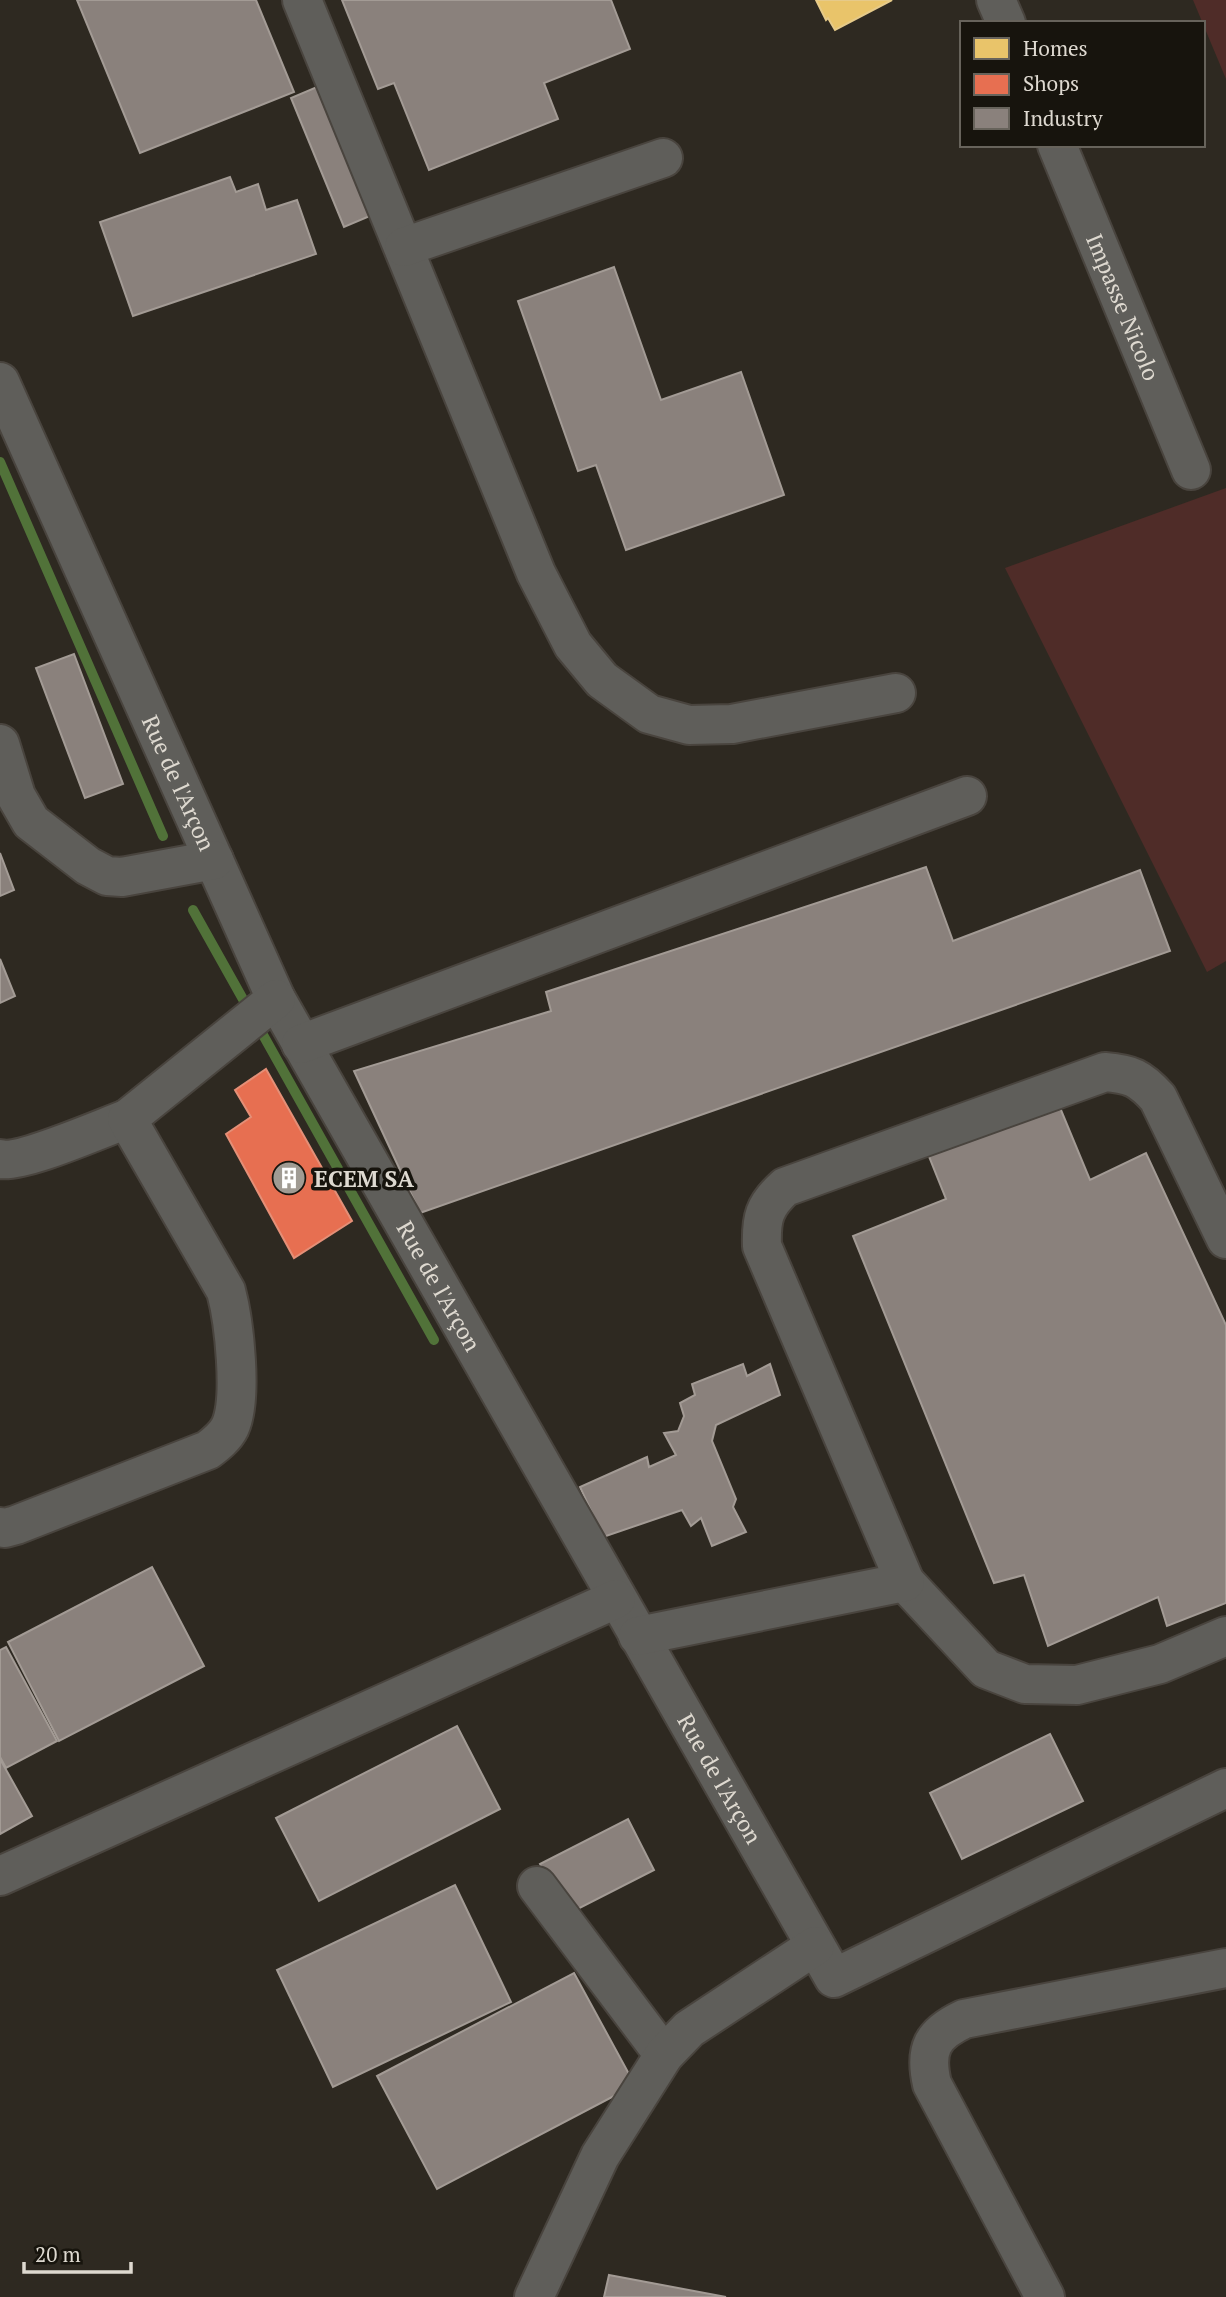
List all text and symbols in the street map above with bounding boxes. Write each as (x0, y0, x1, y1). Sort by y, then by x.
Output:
legend (960, 21, 1205, 147)
text: Homes (1023, 34, 1088, 62)
text: Shops (1023, 69, 1079, 97)
text: Industry (1023, 104, 1103, 132)
street label: Impasse Nicolo (1080, 229, 1168, 385)
street label: Rue de l'Arçon (135, 710, 223, 856)
building icon: ECEM SA (270, 1159, 308, 1197)
place label: ECEM SA (314, 1163, 414, 1194)
street label: Rue de l'Arçon (390, 1215, 489, 1357)
street label: Rue de l'Arçon (671, 1708, 770, 1850)
scale bar (24, 2230, 131, 2274)
text: 20 m (35, 2240, 81, 2268)

